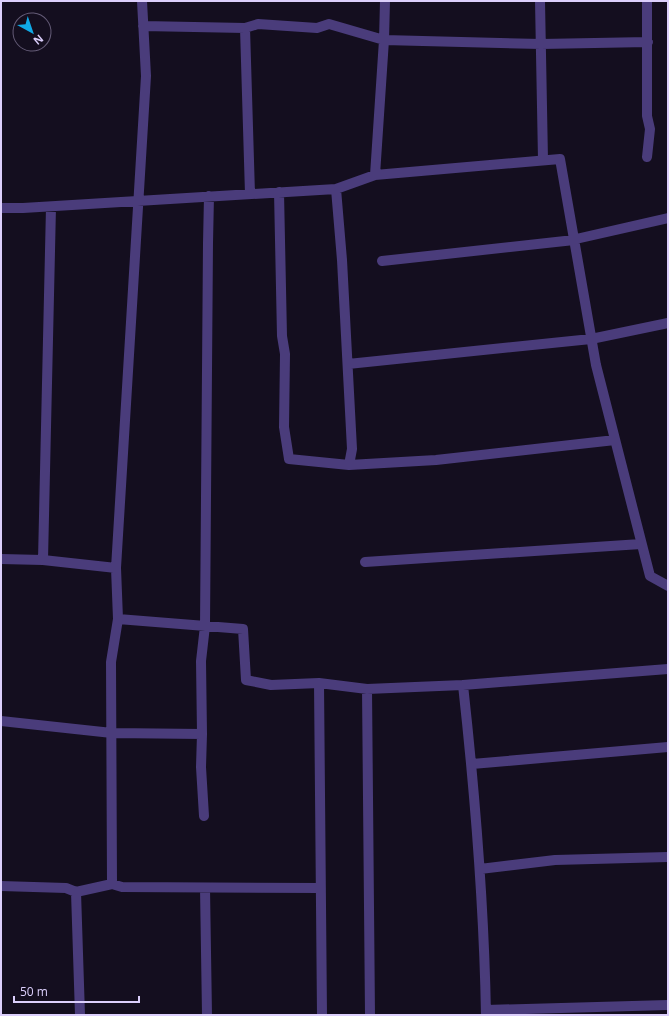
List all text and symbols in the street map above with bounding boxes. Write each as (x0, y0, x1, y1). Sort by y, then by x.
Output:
north arrow (12, 12, 52, 52)
text: N (30, 31, 47, 49)
scale bar (14, 978, 139, 1004)
text: 50 m (20, 983, 48, 1000)

